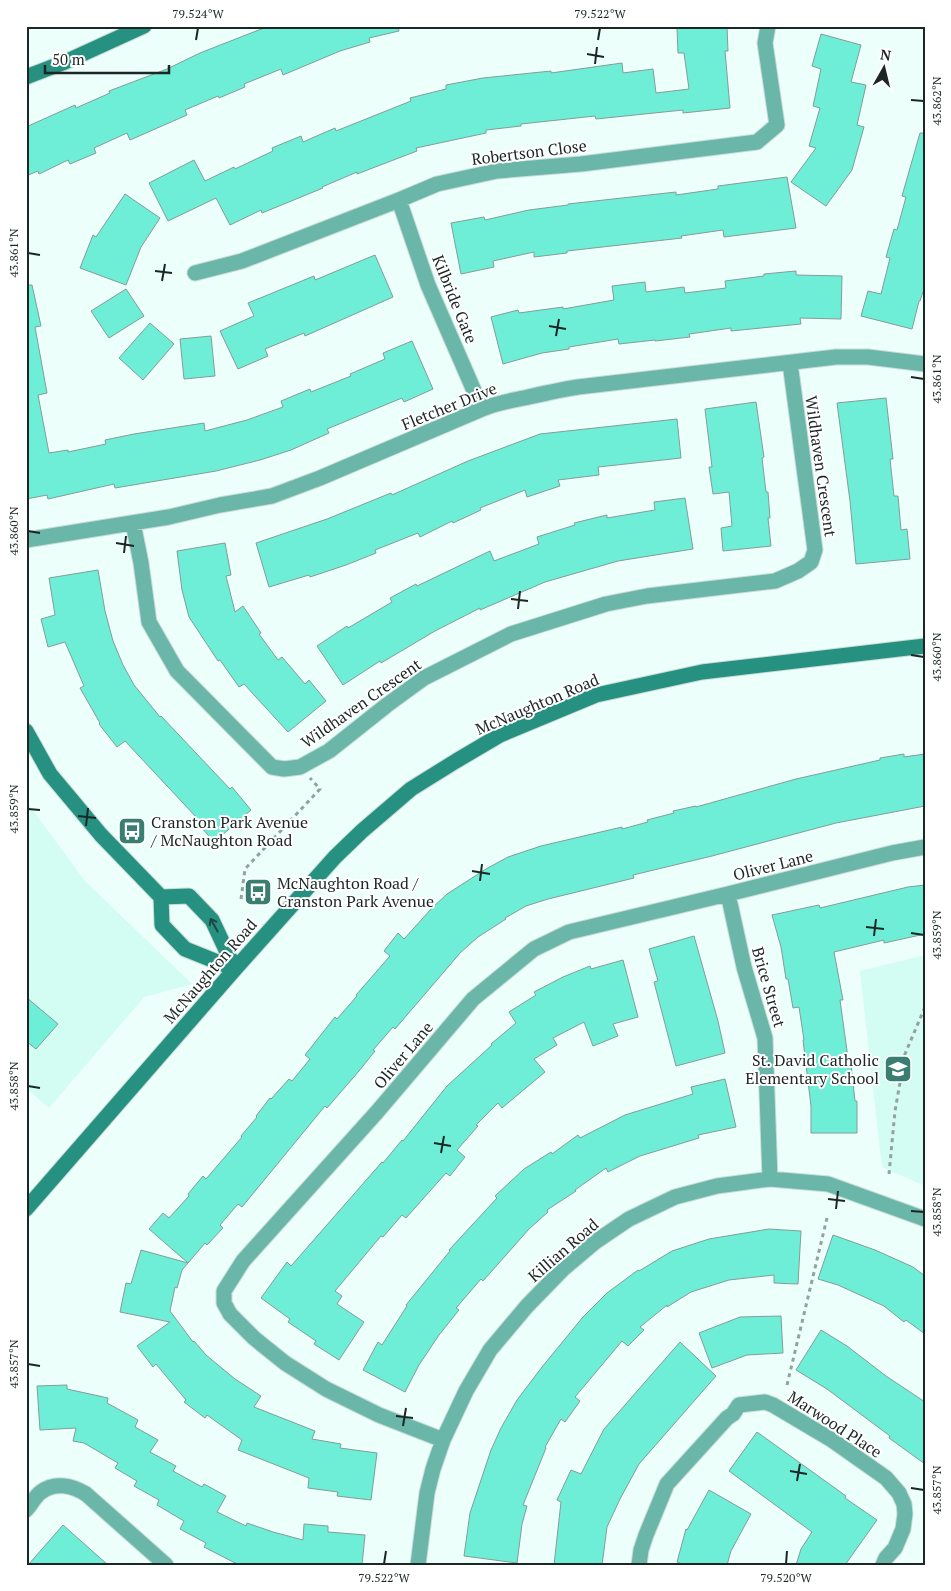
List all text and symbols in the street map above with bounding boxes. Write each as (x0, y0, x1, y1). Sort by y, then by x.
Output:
text: 79.524°W (172, 6, 225, 21)
text: 79.522°W (574, 6, 627, 21)
scale bar (45, 42, 169, 74)
north arrow (858, 42, 908, 92)
text: N (879, 44, 893, 65)
text: 50 m (52, 49, 85, 69)
text: 43.862°N (929, 76, 944, 126)
street label: Robertson Close (470, 134, 588, 170)
text: 43.861°N (6, 228, 21, 278)
street label: Kilbride Gate (427, 252, 483, 346)
text: 43.861°N (929, 354, 944, 404)
street label: Fletcher Drive (398, 377, 500, 435)
street label: Wildhaven Crescent (800, 394, 842, 538)
text: 43.860°N (6, 506, 21, 556)
text: 43.860°N (929, 632, 944, 682)
street label: Wildhaven Crescent (296, 653, 426, 753)
street label: McNaughton Road (472, 668, 602, 740)
text: 43.859°N (6, 784, 21, 834)
place label: Cranston Park Avenue / McNaughton Road (150, 811, 308, 851)
bus stop icon: Cranston Park Avenue / McNaughton Road (117, 816, 147, 846)
street label: Oliver Lane (731, 844, 815, 886)
place label: McNaughton Road / Cranston Park Avenue (277, 872, 434, 912)
bus stop icon: McNaughton Road / Cranston Park Avenue (243, 877, 273, 907)
text: 43.859°N (929, 910, 944, 960)
street label: McNaughton Road (158, 914, 262, 1028)
one-way arrow (209, 917, 219, 932)
street label: Brice Street (747, 944, 791, 1030)
street label: Oliver Lane (368, 1017, 438, 1093)
place label: St. David Catholic Elementary School (745, 1049, 879, 1089)
school or university icon: St. David Catholic Elementary School (883, 1054, 913, 1084)
text: 43.858°N (6, 1061, 21, 1111)
text: 43.858°N (929, 1187, 944, 1237)
street label: Killian Road (523, 1213, 603, 1287)
text: 43.857°N (6, 1339, 21, 1389)
street label: Marwood Place (784, 1385, 886, 1463)
text: 43.857°N (929, 1465, 944, 1515)
text: 79.522°W (358, 1570, 411, 1585)
text: 79.520°W (760, 1570, 813, 1585)

